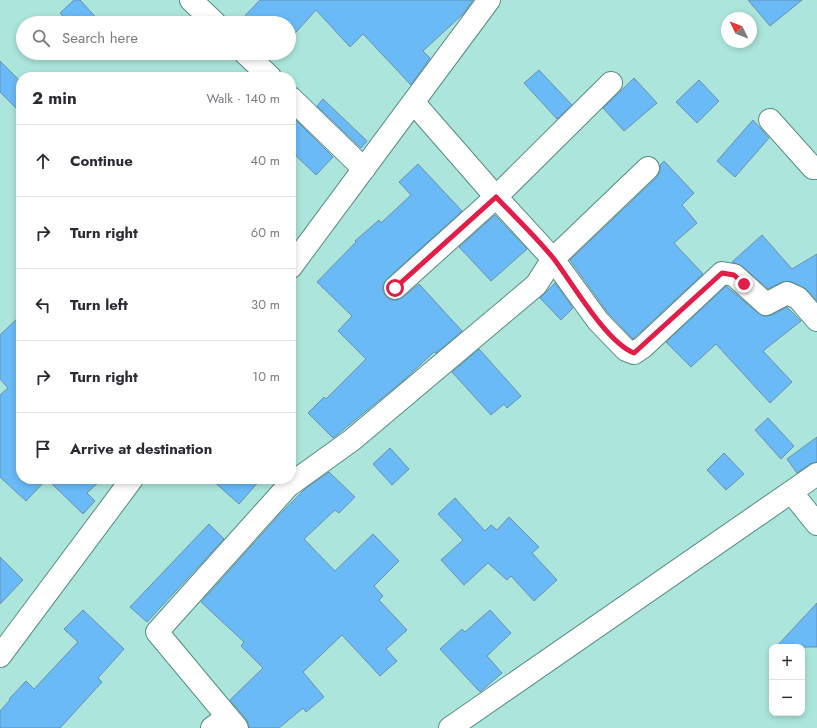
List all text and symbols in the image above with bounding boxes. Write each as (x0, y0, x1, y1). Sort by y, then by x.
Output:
north arrow (721, 12, 757, 48)
search box (16, 16, 296, 60)
icon: search (30, 27, 52, 49)
text: Search here (62, 27, 138, 49)
text: 2 min (32, 86, 77, 110)
text: Walk · 140 m (206, 89, 280, 108)
icon: ahead (32, 150, 54, 172)
text: Continue (70, 150, 133, 172)
text: 40 m (251, 151, 280, 170)
icon: right (32, 222, 54, 244)
text: Turn right (70, 222, 138, 244)
text: 60 m (251, 223, 280, 242)
route end (735, 275, 753, 293)
route start (386, 279, 404, 297)
icon: left (32, 294, 54, 316)
text: Turn left (70, 294, 128, 316)
text: 30 m (251, 295, 280, 314)
icon: right (32, 366, 54, 388)
text: Turn right (70, 366, 138, 388)
text: 10 m (252, 367, 280, 386)
icon: arrive (32, 438, 54, 460)
text: Arrive at destination (70, 438, 212, 460)
map controls (769, 644, 805, 716)
button: + (769, 644, 805, 680)
button: − (769, 680, 805, 716)

